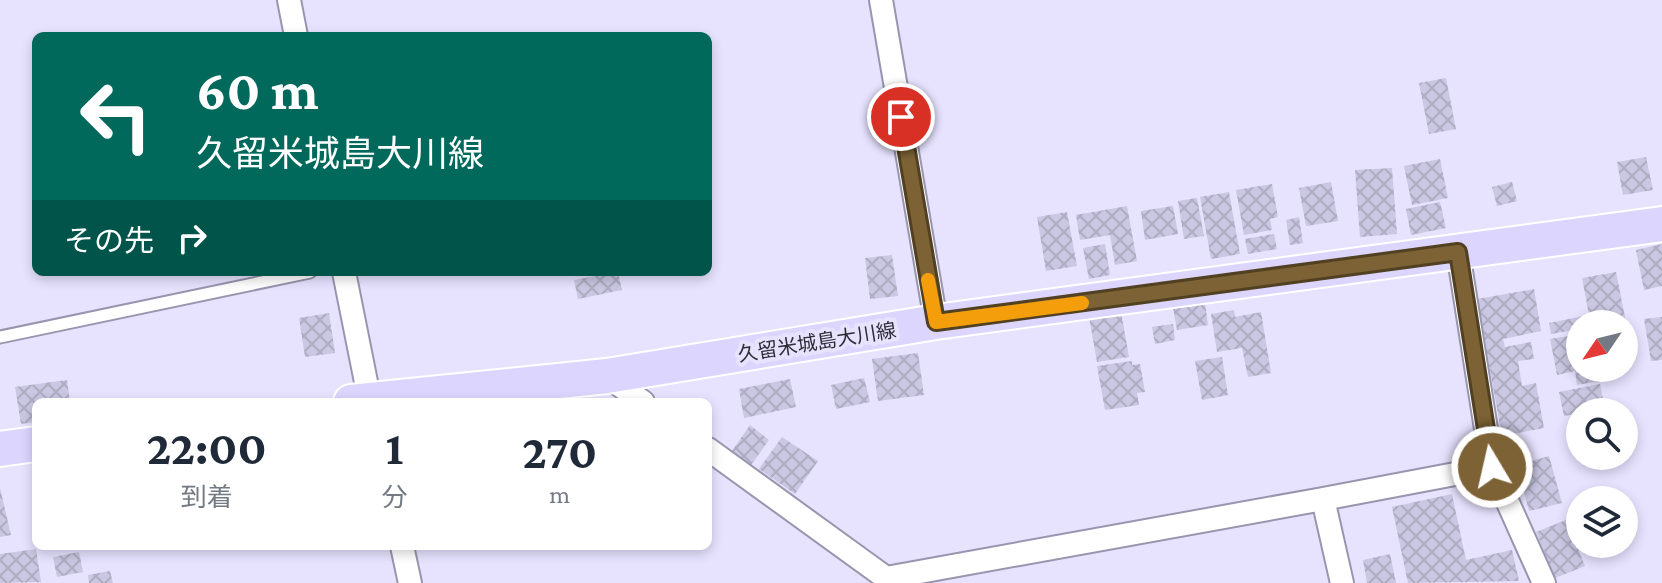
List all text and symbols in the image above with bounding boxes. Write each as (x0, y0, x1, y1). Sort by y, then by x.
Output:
text: 60 m (196, 59, 319, 121)
icon: left (64, 64, 168, 168)
pin (867, 83, 935, 151)
icon: arrive (879, 95, 923, 139)
text: 久留米城島大川線 (196, 134, 484, 174)
icon: right (170, 216, 214, 260)
text: その先 (64, 224, 154, 257)
north arrow (1566, 310, 1638, 382)
map controls (1566, 310, 1638, 558)
street label: 久留米城島大川線 (736, 319, 898, 365)
button: search (1566, 398, 1638, 470)
text: 22:00 (147, 421, 267, 474)
text: 1 (385, 421, 403, 474)
text: 270 (522, 425, 597, 478)
position arrow (1450, 425, 1534, 509)
text: m (549, 480, 570, 509)
text: 到着 (181, 483, 233, 512)
text: 分 (381, 483, 407, 512)
button: layers (1566, 486, 1638, 558)

